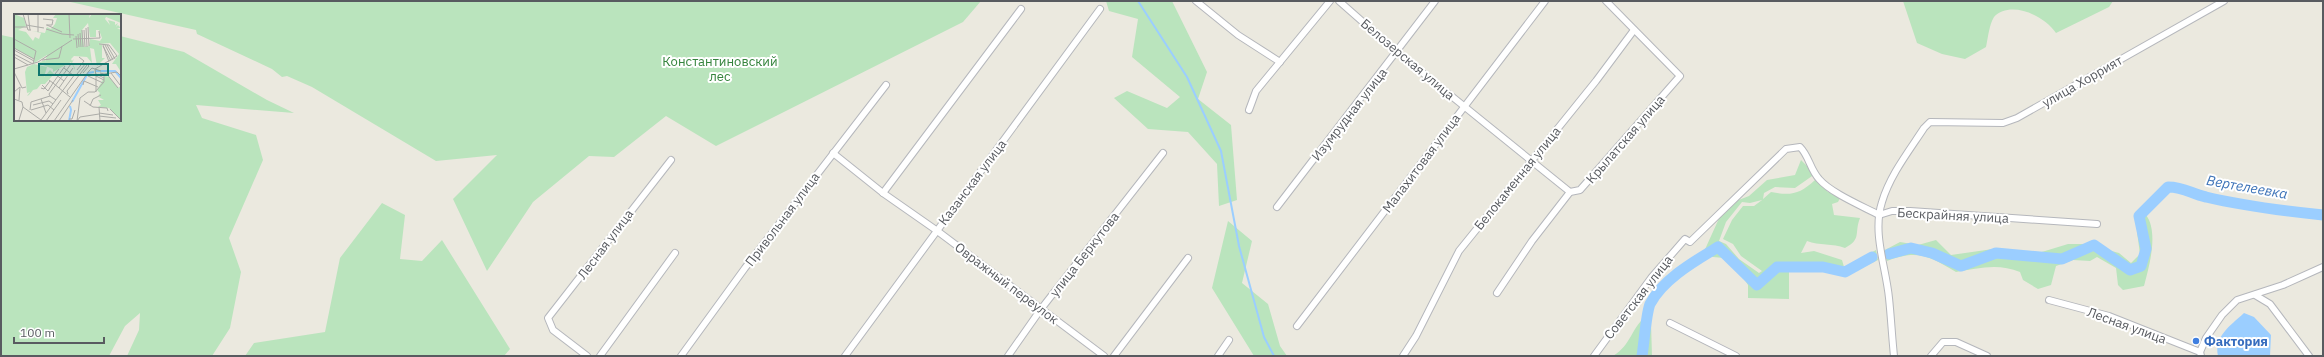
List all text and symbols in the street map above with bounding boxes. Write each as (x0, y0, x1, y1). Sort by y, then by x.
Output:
inset map (14, 14, 121, 121)
street label: Белозерская улица (1357, 15, 1458, 104)
street label: улица Хоррият (2039, 52, 2125, 111)
park label: Константиновский лес (662, 53, 778, 85)
street label: Изумрудная улица (1308, 64, 1391, 164)
street label: Крылатская улица (1582, 91, 1669, 187)
street label: Малахитовая улица (1379, 110, 1464, 216)
street label: Белокаменная улица (1470, 123, 1564, 234)
street label: Казанская улица (935, 136, 1010, 229)
street label: Привольная улица (741, 169, 823, 270)
water label: Вертелеевка (2205, 171, 2289, 203)
street label: Бескрайняя улица (1897, 204, 2009, 227)
street label: Лесная улица (574, 206, 637, 283)
street label: улица Беркутова (1046, 208, 1123, 300)
street label: Овражный переулок (951, 239, 1062, 328)
street label: Советская улица (1600, 252, 1677, 343)
street label: Лесная улица (2085, 303, 2169, 348)
scale bar (14, 319, 104, 345)
text: 100 m (20, 325, 55, 340)
place label: Фактория (2204, 333, 2268, 350)
marker: Фактория (2191, 336, 2201, 346)

